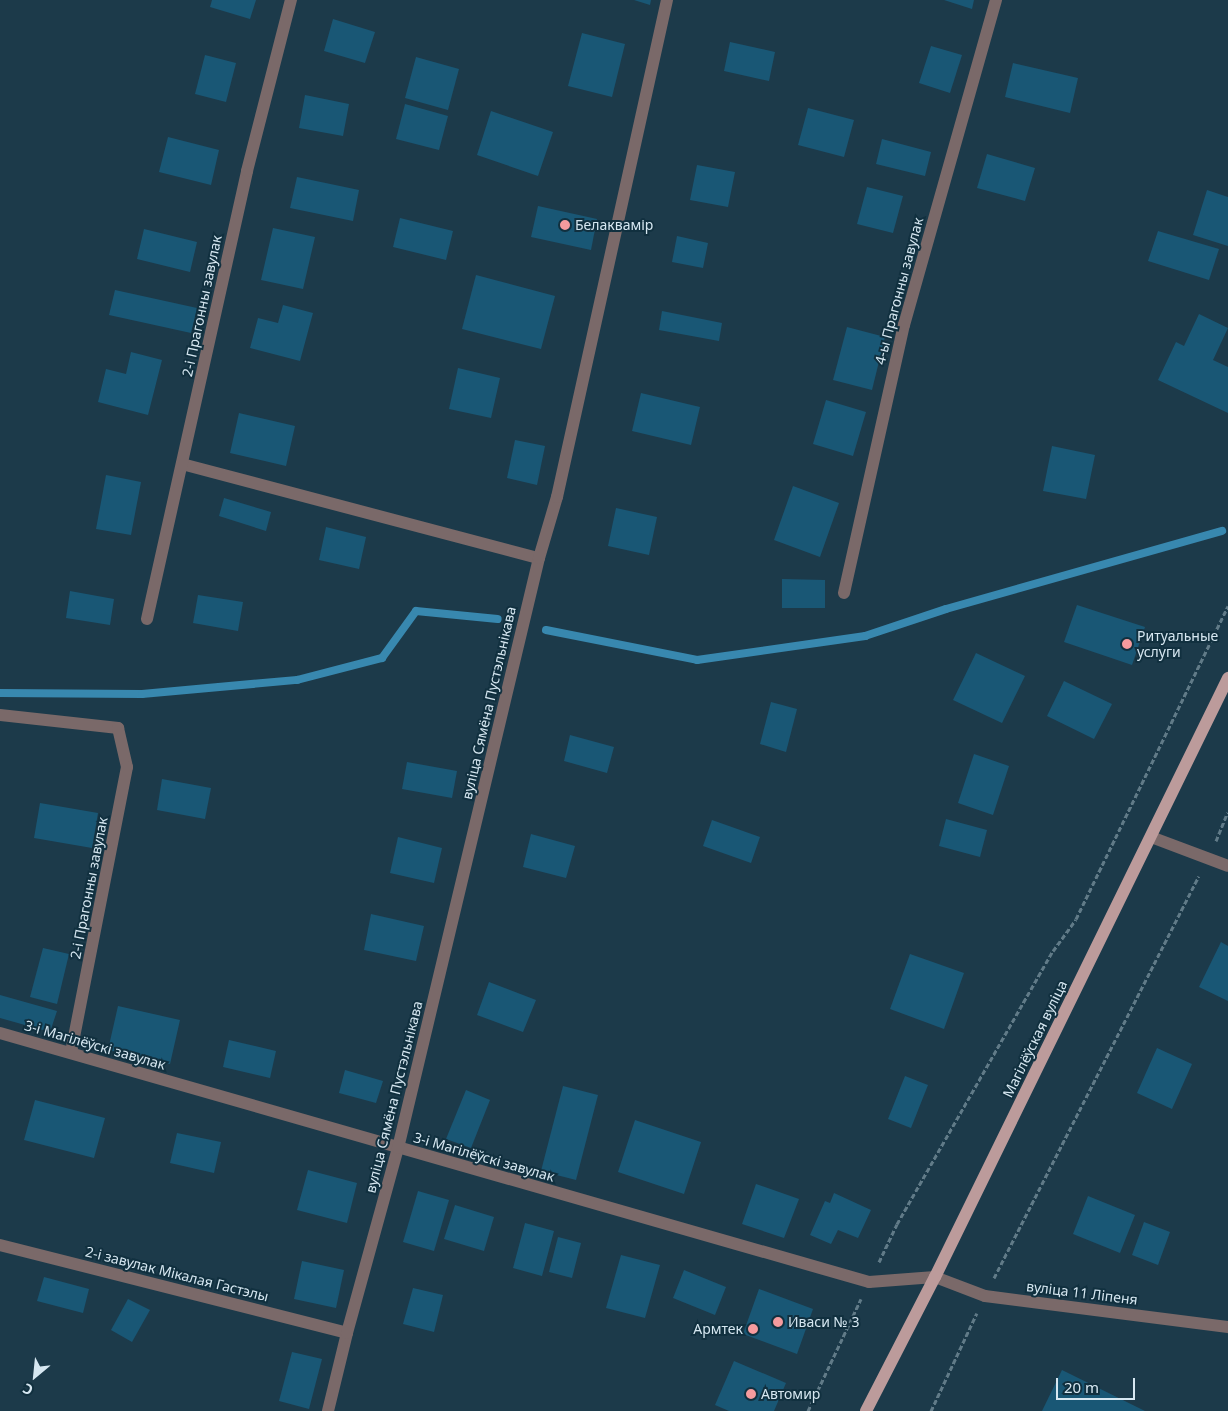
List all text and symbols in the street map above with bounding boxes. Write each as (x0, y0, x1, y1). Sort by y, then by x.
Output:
street label: 4-ы Прагонны завулак (871, 216, 927, 366)
place label: Белаквамір (575, 217, 653, 233)
marker: Белаквамір (559, 219, 571, 231)
street label: 2-і Прагонны завулак (179, 234, 225, 378)
street label: вуліца Сямёна Пустэльнікава (459, 605, 519, 801)
place label: Ритуальные услуги (1137, 628, 1218, 660)
marker: Ритуальные услуги (1121, 638, 1133, 650)
street label: 2-і Прагонны завулак (67, 816, 111, 960)
street label: Магілёўская вуліца (999, 978, 1071, 1100)
street label: вуліца Сямёна Пустэльнікава (362, 999, 426, 1195)
street label: 3-і Магілёўскі завулак (22, 1017, 168, 1073)
street label: 3-і Магілёўскі завулак (411, 1129, 557, 1185)
street label: 2-і завулак Мікалая Гастэлы (84, 1243, 270, 1305)
street label: вуліца 11 Ліпеня (1025, 1278, 1139, 1308)
place label: Иваси № 3 (788, 1314, 859, 1330)
marker: Иваси № 3 (772, 1316, 784, 1328)
place label: Армтек (693, 1321, 743, 1337)
marker: Армтек (747, 1323, 759, 1335)
north arrow (10, 1351, 60, 1401)
scale bar (1058, 1368, 1137, 1400)
text: 20 m (1064, 1377, 1099, 1397)
text: С (19, 1379, 36, 1400)
place label: Автомир (761, 1386, 820, 1402)
marker: Автомир (745, 1388, 757, 1400)

